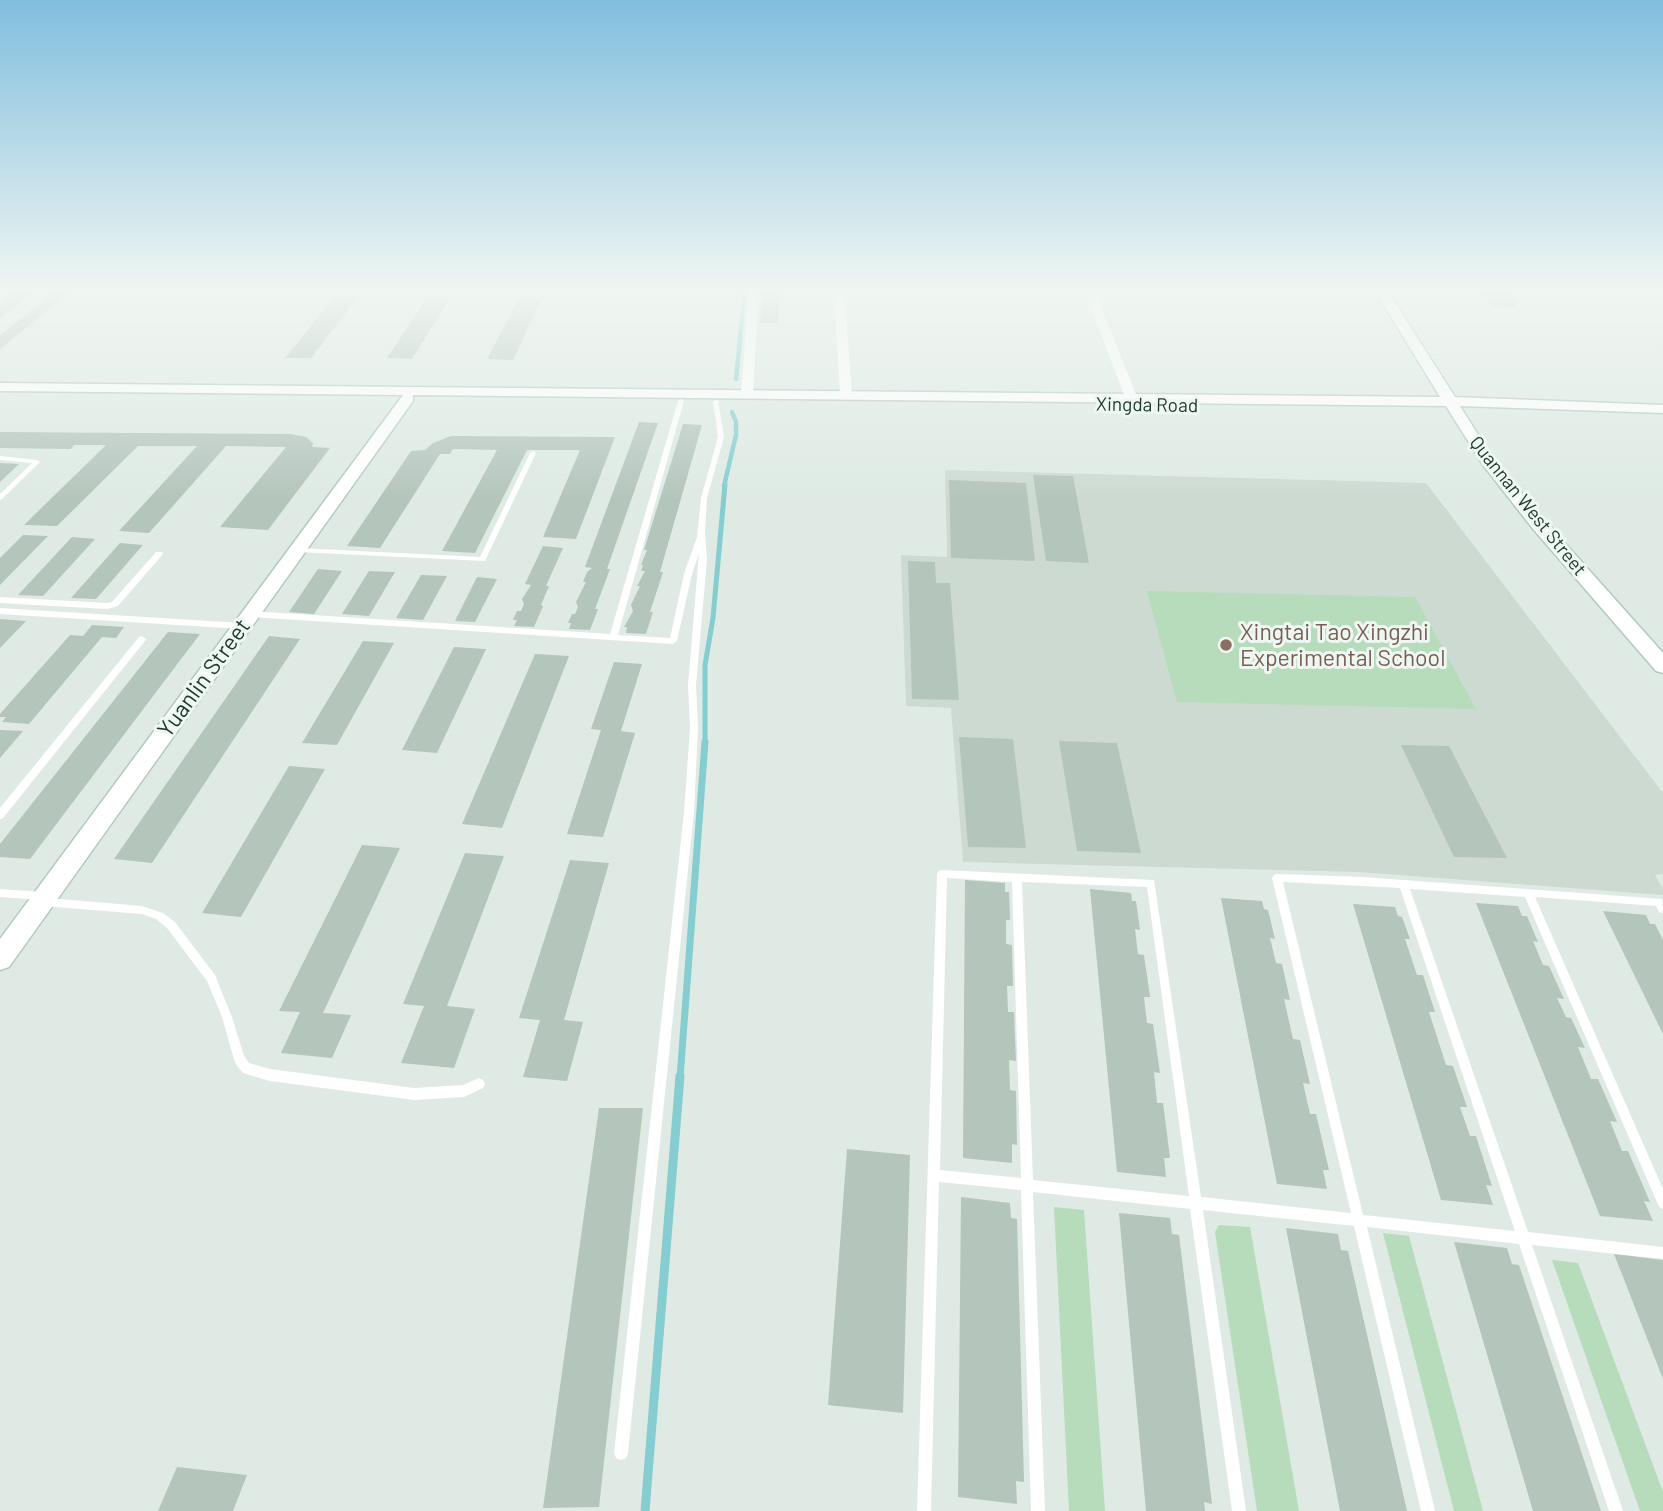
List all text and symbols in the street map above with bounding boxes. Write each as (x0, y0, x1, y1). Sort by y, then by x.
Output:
street label: Xingda Road (1096, 393, 1198, 417)
street label: Quannan West Street (1465, 432, 1591, 580)
street label: Yuanlin Street (152, 613, 256, 743)
place label: Xingtai Tao Xingzhi Experimental School (1240, 618, 1445, 672)
marker: Xingtai Tao Xingzhi Experimental School (1218, 637, 1234, 653)

